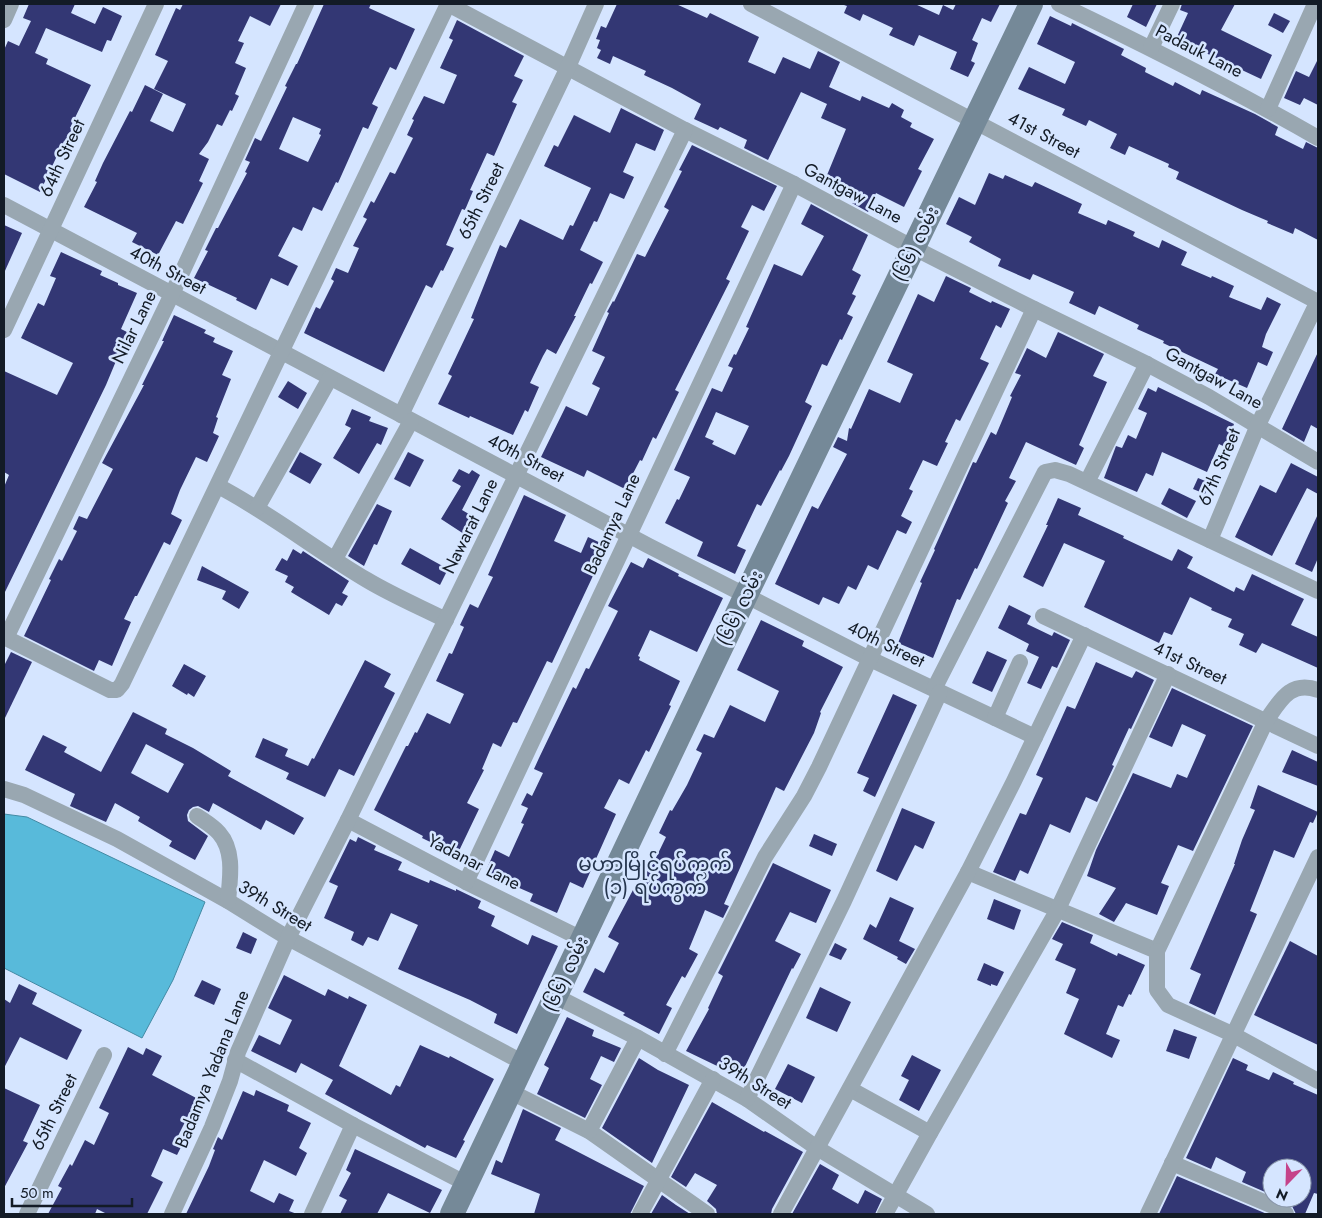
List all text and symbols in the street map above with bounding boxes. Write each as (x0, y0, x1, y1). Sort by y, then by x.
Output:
street label: Padauk Lane (1151, 18, 1247, 84)
street label: 41st Street (1003, 105, 1085, 165)
street label: 64th Street (33, 114, 92, 201)
street label: Gantgaw Lane (799, 156, 907, 230)
street label: 65th Street (451, 158, 511, 244)
street label: (၆၆) လမ်း (887, 202, 945, 286)
street label: 40th Street (125, 239, 212, 301)
street label: Nilar Lane (105, 286, 163, 368)
street label: Gantgaw Lane (1160, 340, 1268, 416)
street label: 67th Street (1191, 424, 1247, 510)
street label: 40th Street (483, 427, 570, 489)
street label: Badamya Lane (577, 469, 647, 579)
street label: Nawarat Lane (436, 474, 504, 578)
street label: (၆၆) လမ်း (711, 566, 769, 650)
street label: 40th Street (843, 614, 930, 674)
street label: 41st Street (1149, 635, 1232, 692)
street label: Yadanar Lane (423, 827, 525, 897)
district label: မဟာမြိုင်ရပ်ကွက် (၁) ရပ်ကွက် (578, 850, 732, 903)
street label: 39th Street (233, 874, 318, 939)
street label: (၆၆) လမ်း (537, 932, 595, 1016)
street label: Badamya Yadana Lane (168, 986, 256, 1152)
street label: 39th Street (713, 1050, 797, 1116)
street label: 65th Street (24, 1069, 84, 1155)
north arrow (1262, 1158, 1312, 1208)
scale bar (12, 1176, 132, 1208)
text: 50 m (20, 1182, 54, 1204)
text: N (1273, 1184, 1291, 1206)

